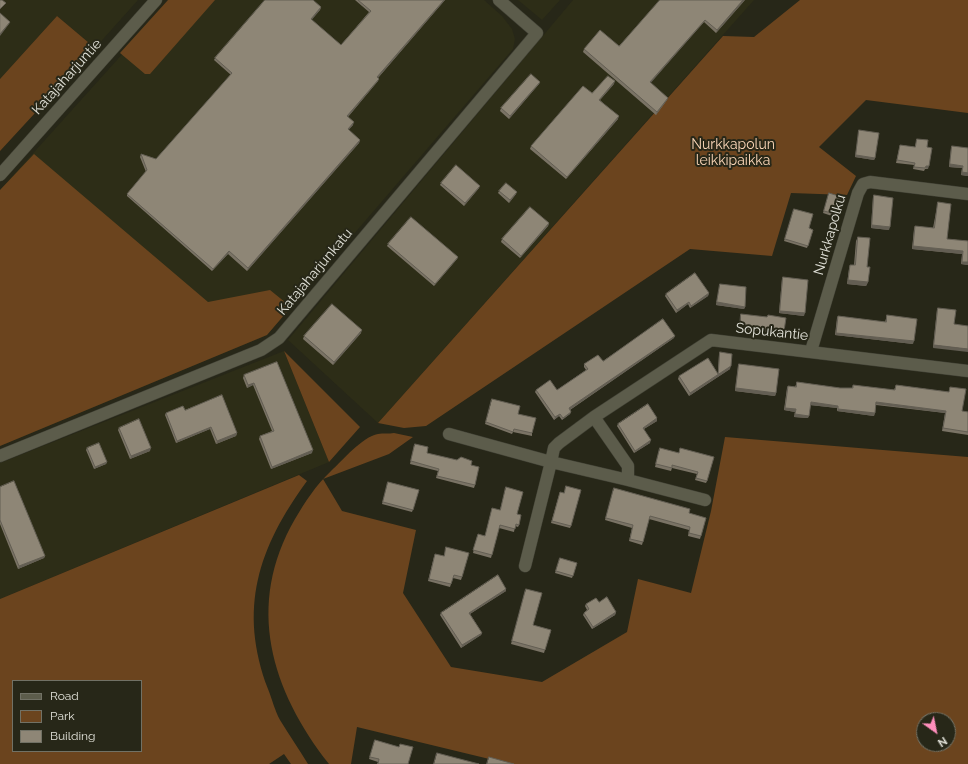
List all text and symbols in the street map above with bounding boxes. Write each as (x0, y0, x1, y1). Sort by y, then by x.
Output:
street label: Katajaharjuntie (29, 36, 105, 118)
park label: Nurkkapolun leikkipaikka (691, 137, 775, 170)
street label: Nurkkapolku (810, 193, 850, 277)
street label: Katajaharjunkatu (274, 225, 356, 319)
street label: Sopukantie (735, 320, 809, 344)
legend (12, 680, 142, 752)
text: Road (50, 689, 79, 703)
text: Park (50, 709, 75, 723)
north arrow (916, 712, 956, 752)
text: Building (50, 729, 96, 743)
text: N (935, 734, 949, 749)

